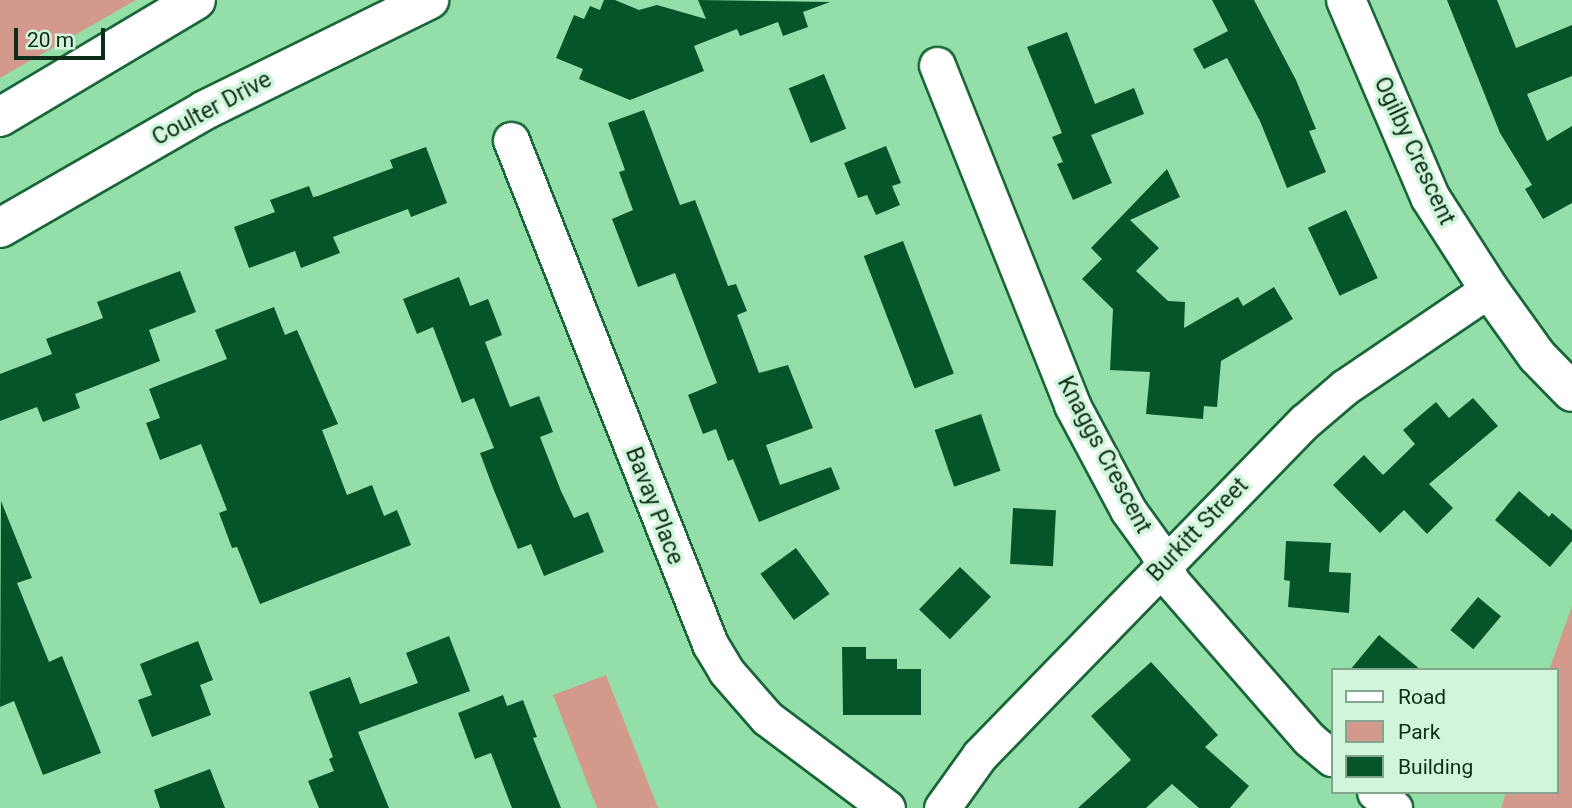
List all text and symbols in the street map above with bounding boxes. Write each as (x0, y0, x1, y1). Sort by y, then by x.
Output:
scale bar (18, 14, 108, 58)
text: 20 m (27, 28, 74, 52)
street label: Coulter Drive (148, 66, 276, 152)
street label: Ogilby Crescent (1368, 72, 1460, 230)
street label: Knaggs Crescent (1051, 372, 1157, 538)
street label: Bavay Place (619, 443, 689, 569)
street label: Burkitt Street (1142, 472, 1254, 588)
legend (1330, 668, 1558, 794)
text: Road (1398, 685, 1446, 709)
text: Park (1398, 720, 1440, 744)
text: Building (1398, 755, 1473, 779)

